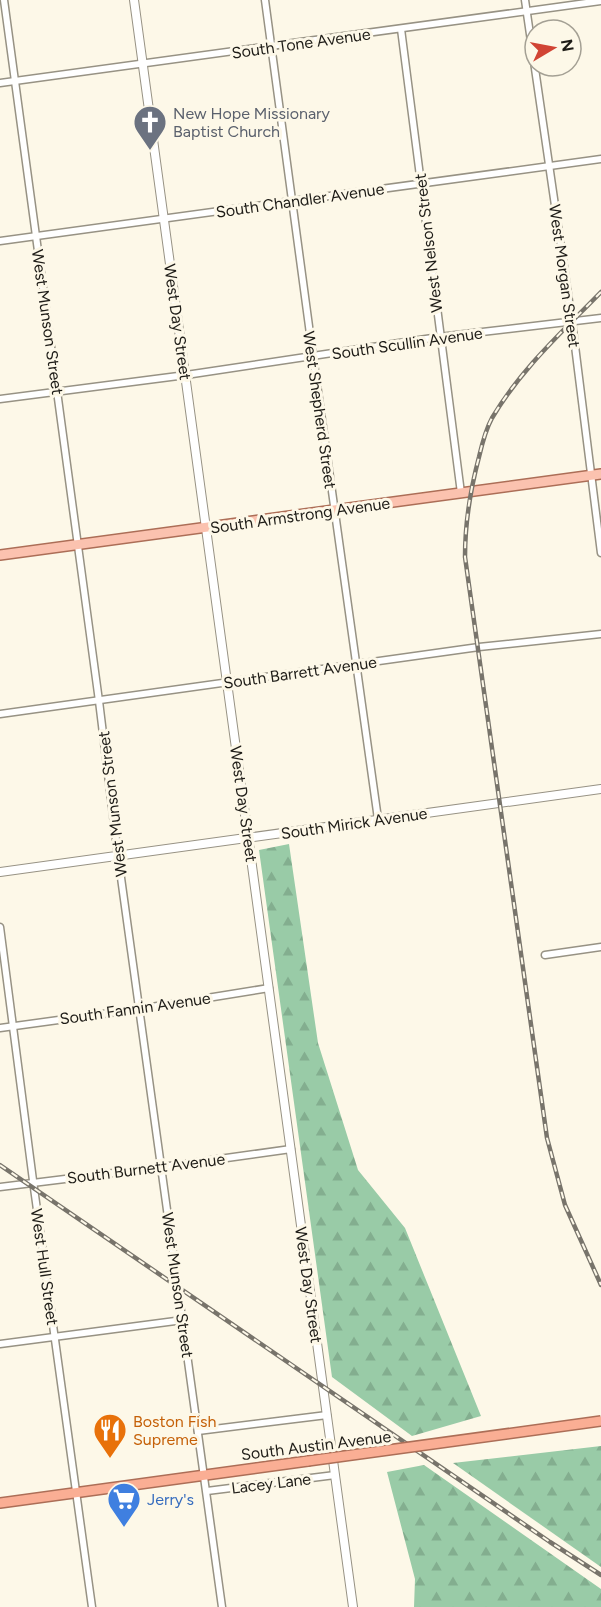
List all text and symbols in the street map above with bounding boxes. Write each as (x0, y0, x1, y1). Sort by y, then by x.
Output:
north arrow (523, 18, 583, 78)
street label: South Tone Avenue (231, 24, 372, 63)
text: N (557, 38, 578, 53)
church icon: New Hope Missionary Baptist Church (132, 104, 168, 151)
place label: New Hope Missionary Baptist Church (173, 104, 330, 141)
street label: West Nelson Street (411, 172, 446, 314)
street label: South Chandler Avenue (215, 179, 386, 222)
street label: West Morgan Street (545, 203, 584, 349)
street label: West Munson Street (28, 248, 67, 396)
street label: West Day Street (160, 263, 195, 381)
street label: South Scullin Avenue (330, 323, 484, 363)
street label: West Shepherd Street (299, 330, 340, 490)
street label: South Armstrong Avenue (209, 493, 391, 538)
street label: South Barrett Avenue (222, 652, 378, 693)
street label: West Munson Street (94, 730, 131, 878)
street label: West Day Street (226, 745, 261, 863)
street label: South Mirick Avenue (280, 804, 429, 843)
street label: South Fannin Avenue (58, 988, 212, 1028)
street label: South Burnett Avenue (66, 1149, 226, 1188)
street label: West Hull Street (27, 1207, 62, 1327)
street label: West Munson Street (158, 1211, 197, 1359)
street label: West Day Street (291, 1226, 326, 1344)
restaurant icon: Boston Fish Supreme (92, 1412, 128, 1459)
place label: Boston Fish Supreme (133, 1412, 217, 1449)
street label: South Austin Avenue (240, 1427, 392, 1464)
street label: Lacey Lane (230, 1469, 312, 1498)
supermarket icon: Jerry's (106, 1481, 142, 1528)
place label: Jerry's (147, 1490, 194, 1509)

